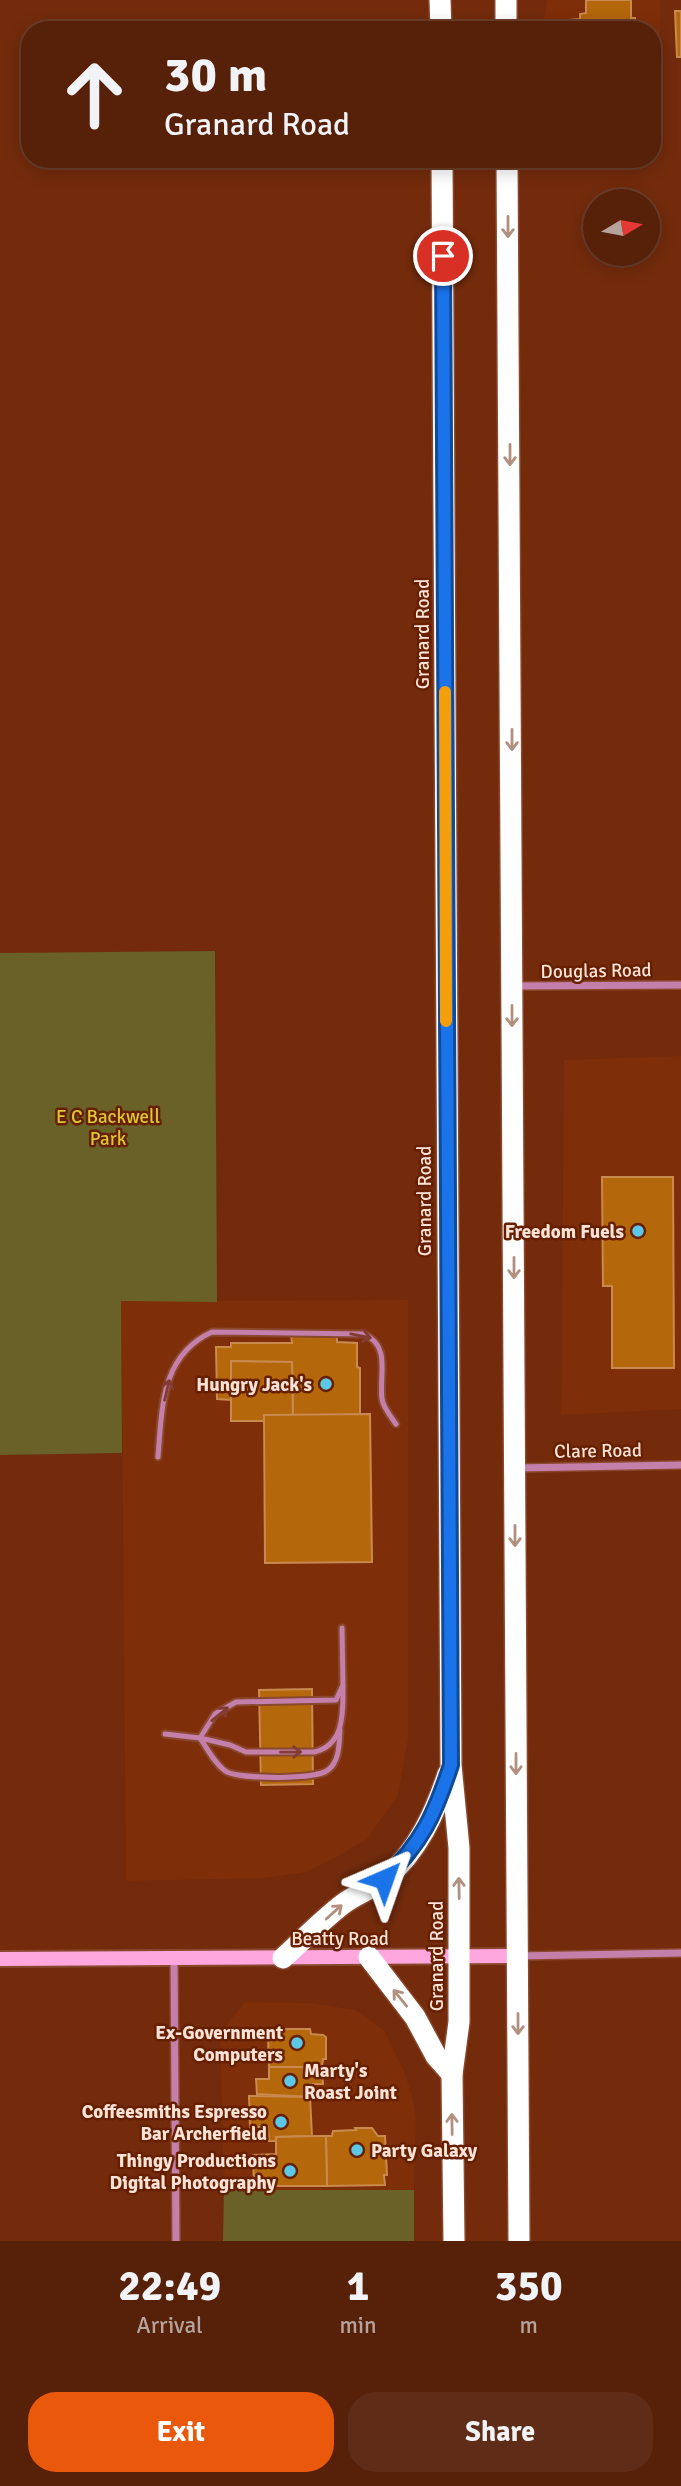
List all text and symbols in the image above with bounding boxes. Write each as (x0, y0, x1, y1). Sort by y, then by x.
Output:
text: 30 m (164, 45, 267, 105)
icon: ahead (49, 49, 140, 140)
text: Granard Road (164, 105, 350, 144)
north arrow (583, 189, 660, 266)
map controls (583, 189, 660, 266)
one-way arrow (501, 216, 515, 239)
pin (413, 226, 473, 286)
icon: arrive (424, 237, 462, 275)
one-way arrow (503, 443, 517, 466)
street label: Granard Road (411, 579, 435, 689)
one-way arrow (505, 728, 519, 751)
street label: Douglas Road (540, 958, 652, 984)
one-way arrow (505, 1004, 519, 1027)
park label: E C Backwell Park (56, 1105, 160, 1151)
street label: Granard Road (413, 1146, 437, 1256)
place label: Freedom Fuels (505, 1220, 624, 1244)
marker: Freedom Fuels (630, 1223, 646, 1239)
one-way arrow (507, 1256, 521, 1279)
one-way arrow (350, 1330, 372, 1343)
place label: Hungry Jack's (196, 1373, 312, 1397)
marker: Hungry Jack's (318, 1376, 334, 1392)
one-way arrow (161, 1379, 174, 1402)
street label: Clare Road (554, 1438, 642, 1464)
one-way arrow (508, 1525, 522, 1548)
one-way arrow (211, 1706, 229, 1722)
one-way arrow (279, 1746, 302, 1759)
one-way arrow (509, 1752, 523, 1775)
position arrow (347, 1842, 421, 1916)
one-way arrow (452, 1876, 466, 1899)
street label: Granard Road (425, 1901, 449, 2011)
one-way arrow (325, 1904, 342, 1921)
street label: Beatty Road (291, 1927, 389, 1951)
one-way arrow (392, 1990, 407, 2008)
one-way arrow (511, 2013, 525, 2036)
place label: Ex-Government Computers (155, 2021, 283, 2067)
marker: Ex-Government Computers (289, 2035, 305, 2051)
place label: Marty's Roast Joint (304, 2059, 397, 2105)
marker: Marty's Roast Joint (282, 2073, 298, 2089)
place label: Coffeesmiths Espresso Bar Archerfield (82, 2100, 267, 2146)
one-way arrow (445, 2113, 459, 2136)
marker: Coffeesmiths Espresso Bar Archerfield (273, 2114, 289, 2130)
place label: Party Galaxy (371, 2139, 478, 2163)
marker: Party Galaxy (349, 2142, 365, 2158)
place label: Thingy Productions Digital Photography (110, 2149, 277, 2195)
marker: Thingy Productions Digital Photography (282, 2163, 298, 2179)
text: 22:49 (118, 2261, 221, 2312)
text: 1 (347, 2261, 369, 2312)
text: 350 (495, 2261, 563, 2312)
text: Arrival (137, 2311, 203, 2340)
text: min (339, 2311, 377, 2340)
text: m (520, 2311, 538, 2340)
button: Exit (28, 2392, 334, 2472)
button: Share (348, 2392, 653, 2472)

